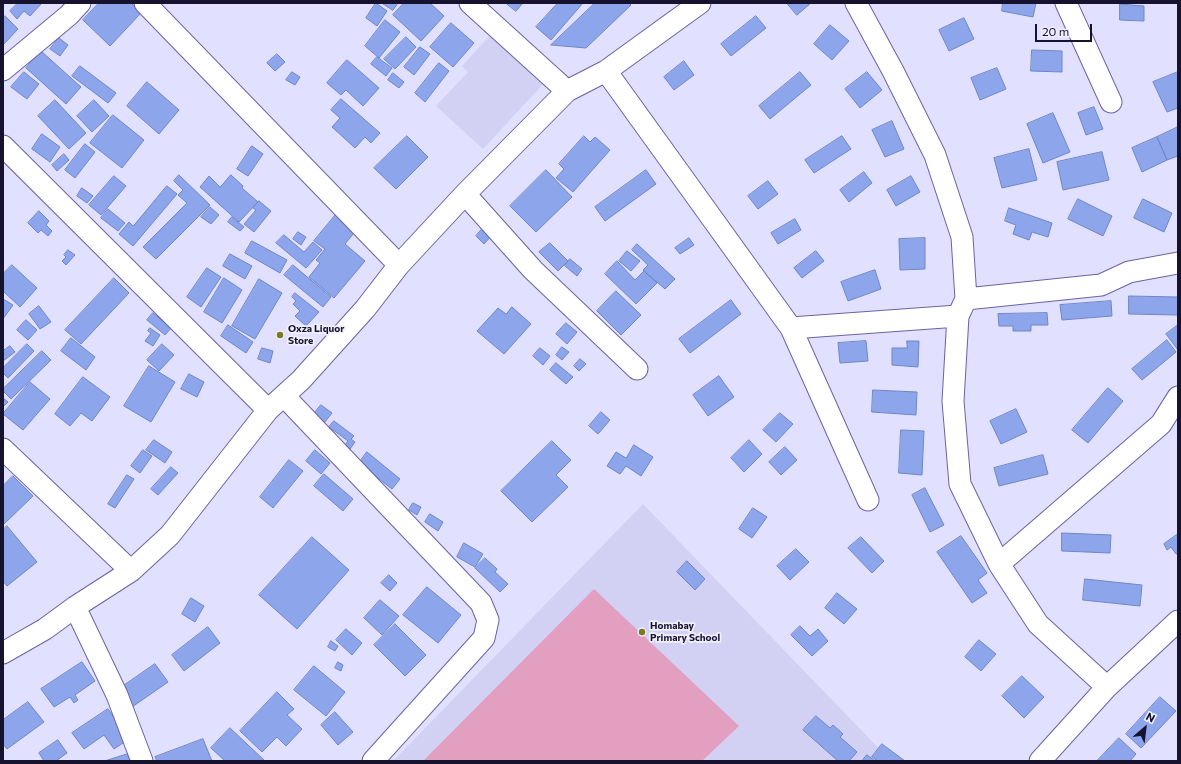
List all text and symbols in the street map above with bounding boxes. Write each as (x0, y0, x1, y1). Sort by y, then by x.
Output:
scale bar (1037, 16, 1094, 42)
text: 20 m (1042, 24, 1069, 38)
place label: Oxza Liquor Store (288, 323, 344, 346)
marker: Oxza Liquor Store (275, 330, 285, 340)
place label: Homabay Primary School (650, 620, 720, 644)
marker: Homabay Primary School (637, 627, 647, 637)
north arrow (1125, 708, 1165, 748)
text: N (1144, 709, 1158, 725)

